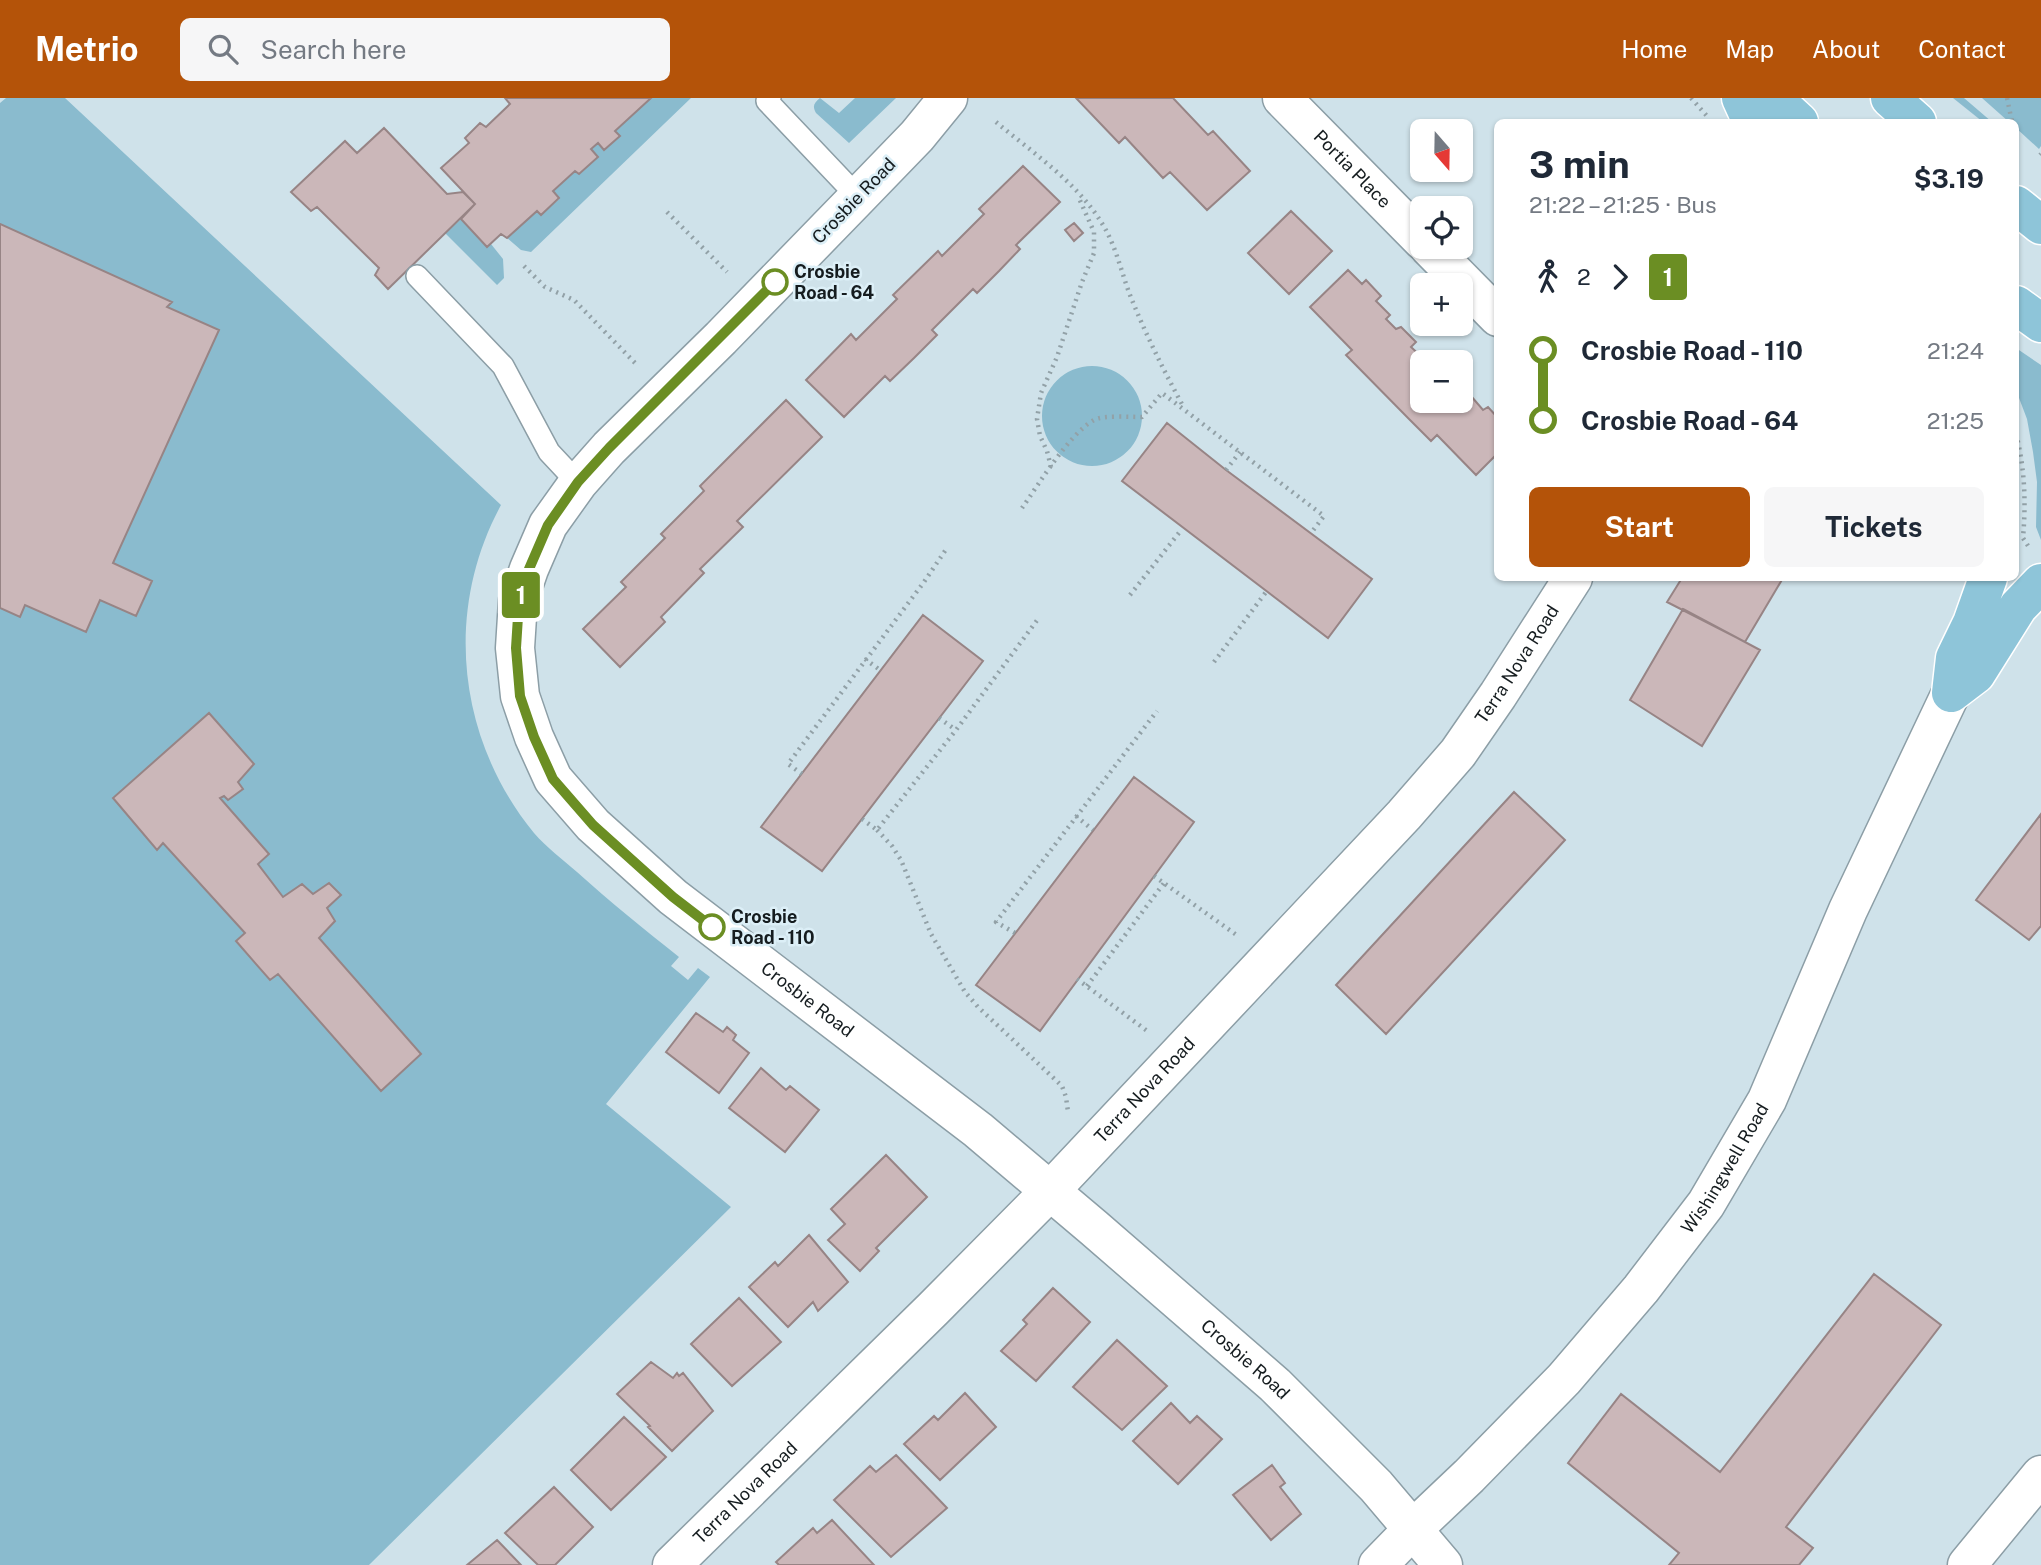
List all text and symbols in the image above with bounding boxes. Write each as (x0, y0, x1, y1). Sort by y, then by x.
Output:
search box (180, 18, 670, 81)
text: Metrio (35, 30, 138, 68)
icon: search (204, 30, 242, 68)
text: Search here (260, 34, 406, 65)
text: Home (1621, 35, 1687, 63)
text: Map (1725, 35, 1774, 63)
text: About (1812, 35, 1880, 63)
text: Contact (1918, 35, 2006, 63)
north arrow (1410, 119, 1474, 182)
map controls (1410, 119, 1473, 413)
street label: Portia Place (1310, 126, 1395, 212)
text: 3 min (1529, 142, 1630, 187)
street label: Crosbie Road (808, 154, 900, 248)
text: $3.19 (1914, 163, 1984, 194)
text: 21:22 – 21:25 · Bus (1529, 191, 1717, 218)
button: locate (1410, 196, 1473, 259)
icon: walk (1529, 258, 1567, 296)
icon: forward (1601, 258, 1639, 296)
place label: Crosbie Road - 64 (794, 261, 874, 303)
text: 2 (1577, 263, 1591, 290)
text: 1 (1663, 263, 1673, 291)
marker: Crosbie Road - 64 (762, 269, 788, 295)
button: + (1410, 273, 1473, 336)
text: Crosbie Road - 110 (1581, 335, 1803, 366)
text: 21:24 (1927, 337, 1984, 364)
button: − (1410, 350, 1473, 413)
text: Crosbie Road - 64 (1581, 405, 1798, 436)
text: 21:25 (1927, 407, 1984, 434)
button: Start (1529, 487, 1750, 567)
button: Tickets (1764, 487, 1984, 567)
line badge: 1 (498, 572, 544, 618)
text: 1 (516, 581, 526, 609)
street label: Terra Nova Road (1471, 601, 1563, 727)
place label: Crosbie Road - 110 (731, 906, 815, 948)
marker: Crosbie Road - 110 (699, 914, 725, 940)
street label: Crosbie Road (757, 957, 858, 1041)
street label: Terra Nova Road (1090, 1033, 1199, 1147)
street label: Wishingwell Road (1676, 1099, 1773, 1237)
street label: Crosbie Road (1197, 1315, 1294, 1404)
street label: Terra Nova Road (689, 1437, 801, 1548)

